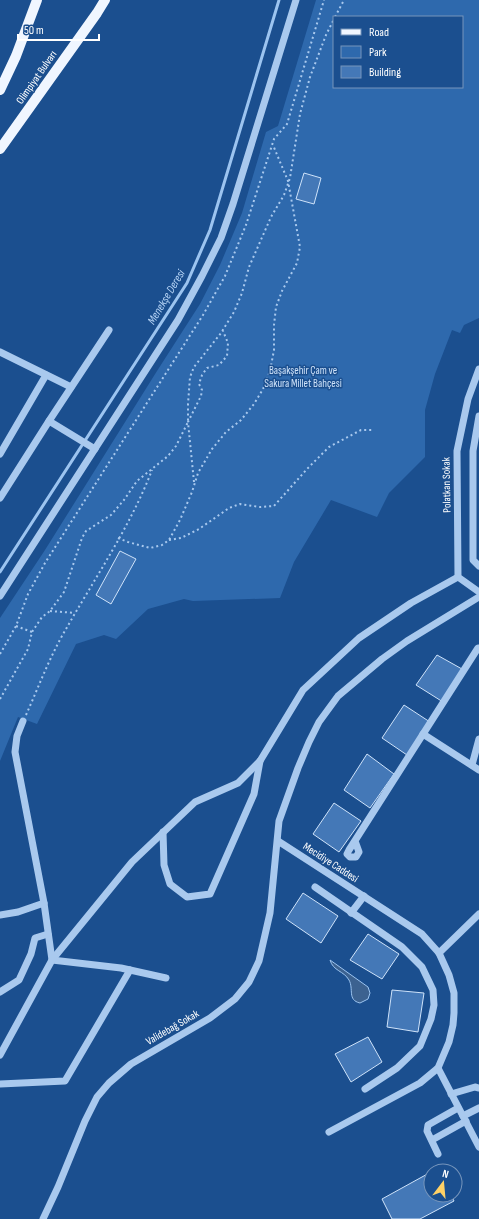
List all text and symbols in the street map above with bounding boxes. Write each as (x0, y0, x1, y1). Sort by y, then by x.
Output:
scale bar (18, 16, 99, 42)
legend (333, 16, 463, 88)
text: 50 m (24, 23, 44, 38)
text: Road (369, 25, 389, 40)
text: Park (369, 45, 387, 60)
street label: Olimpiyat Bulvarı (13, 48, 59, 106)
text: Building (369, 65, 401, 80)
water label: Menekşe Deresi (144, 266, 189, 327)
park label: Başakşehir Çam ve Sakura Millet Bahçesi (264, 364, 342, 390)
street label: Polatkan Sokak (440, 456, 453, 513)
street label: Mecidiye Caddesi (301, 840, 361, 885)
street label: Validebağ Sokak (143, 1007, 202, 1048)
north arrow (423, 1163, 463, 1203)
text: N (441, 1167, 450, 1181)

